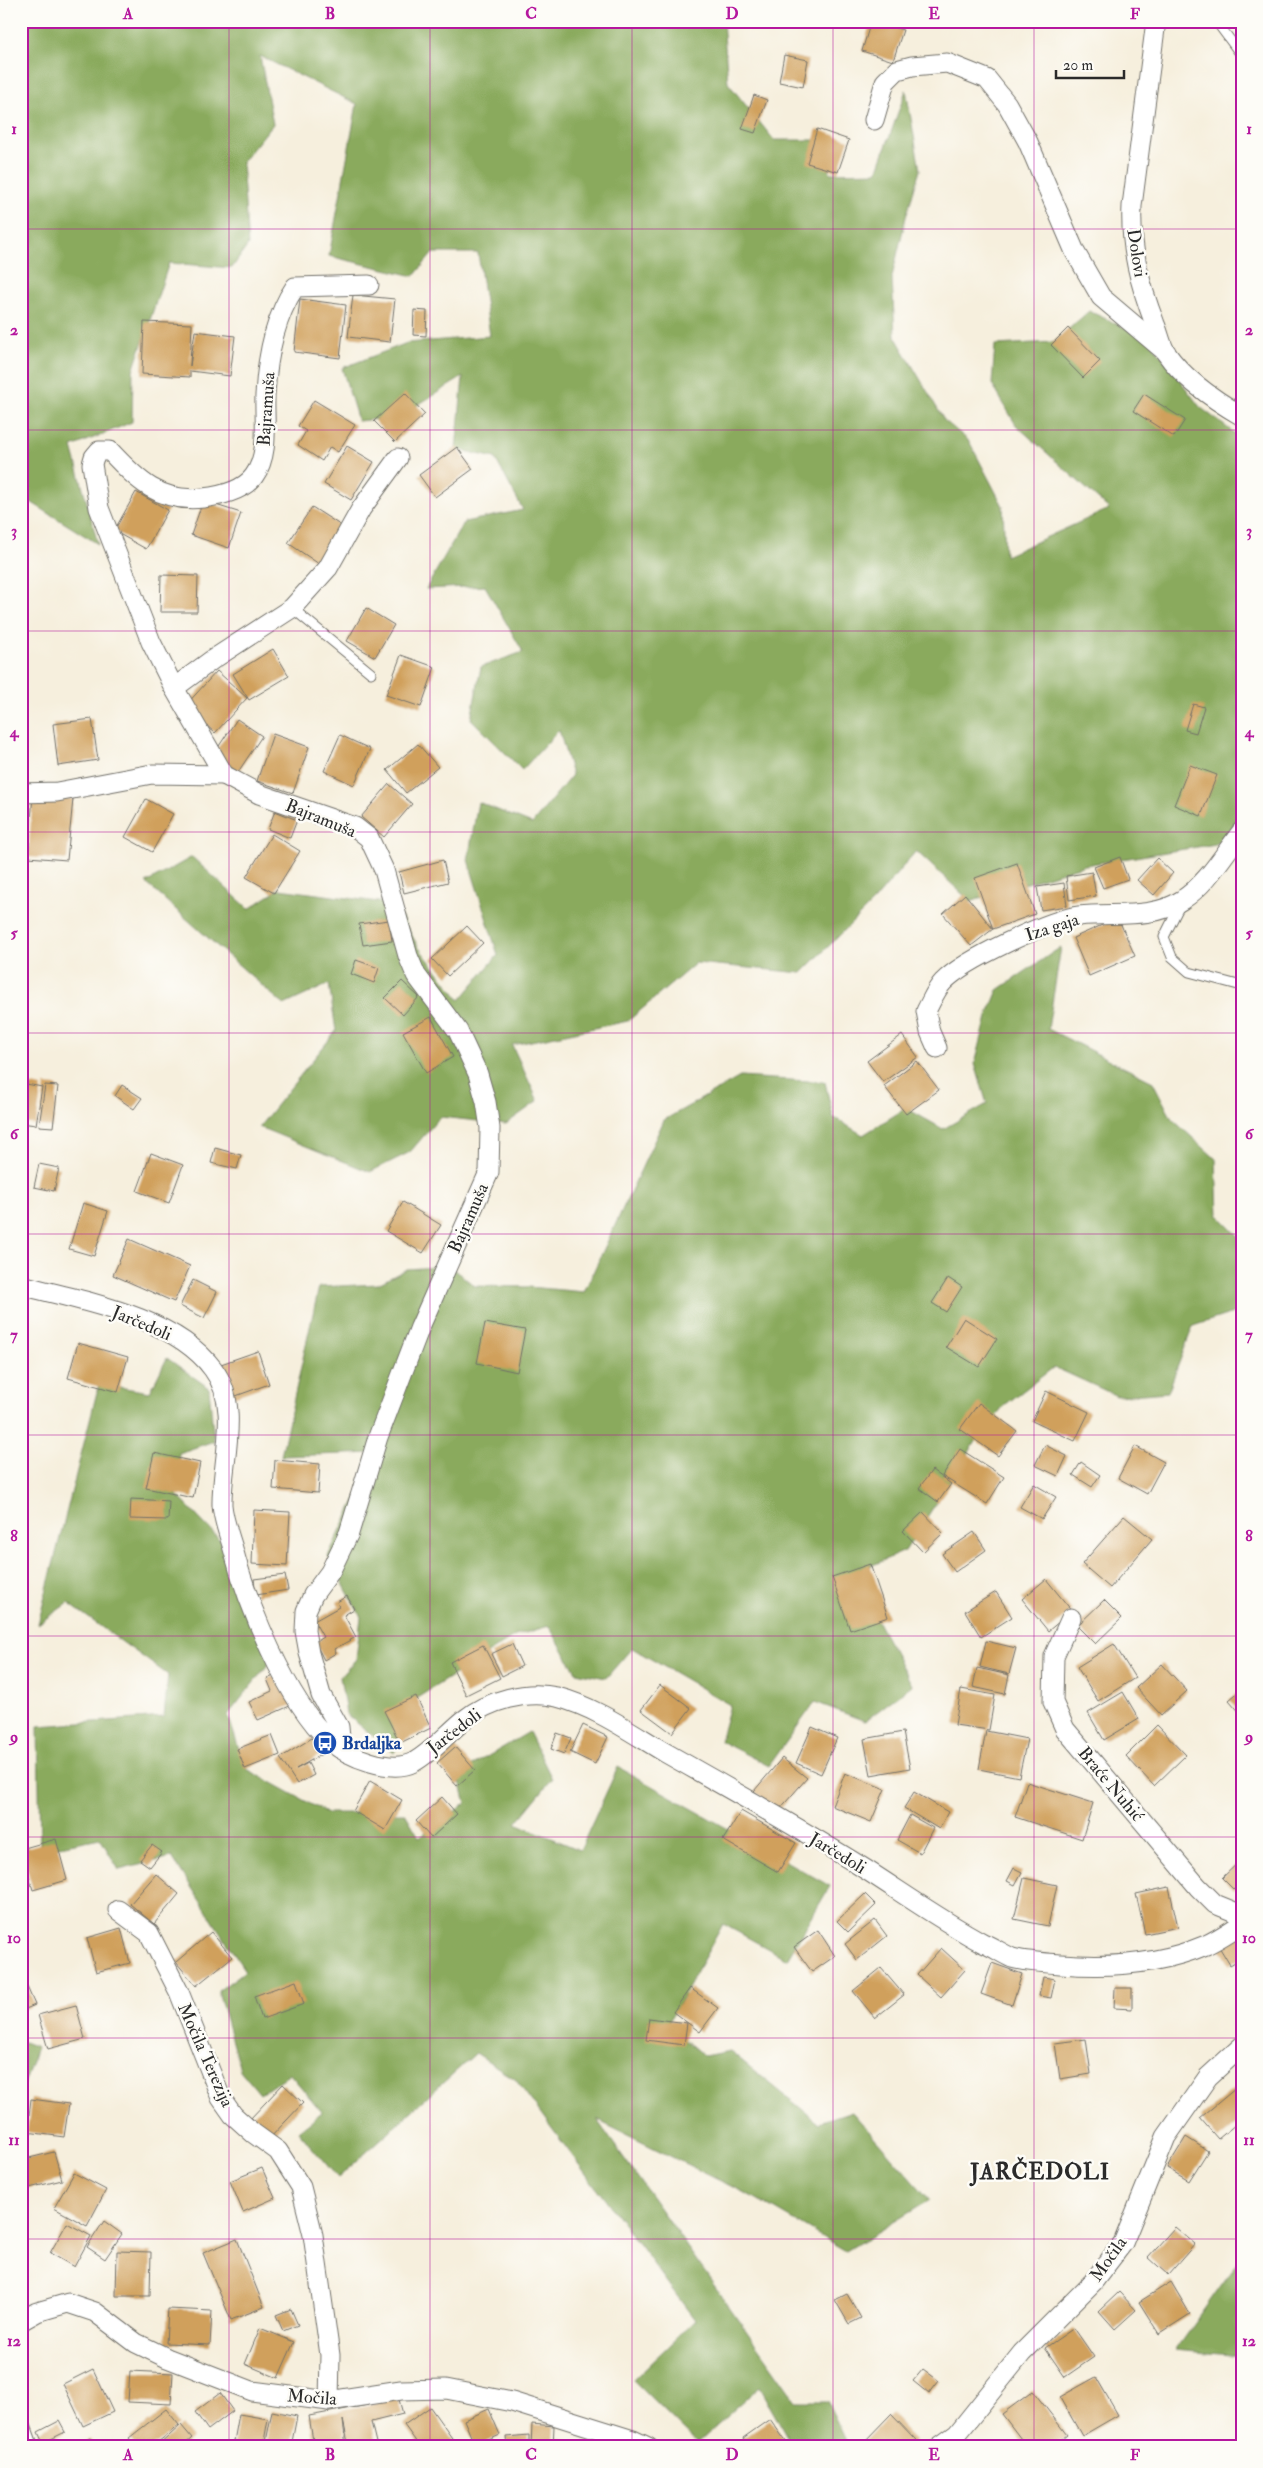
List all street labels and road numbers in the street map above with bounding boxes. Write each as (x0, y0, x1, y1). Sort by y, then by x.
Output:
street label: Dolovi (1121, 227, 1152, 279)
street label: Bajramuša (252, 371, 281, 447)
street label: Bajramuša (282, 794, 360, 843)
street label: Iza gaja (1022, 908, 1082, 947)
street label: Bajramuša (443, 1179, 494, 1257)
street label: Jarčedoli (108, 1300, 175, 1346)
street label: Jarčedoli (422, 1703, 486, 1760)
street label: Braće Nuhić (1073, 1742, 1149, 1827)
street label: Jarčedoli (804, 1827, 871, 1880)
street label: Močila Terezija (172, 2000, 239, 2111)
street label: Močila (1085, 2232, 1132, 2286)
street label: Močila (286, 2384, 338, 2411)

